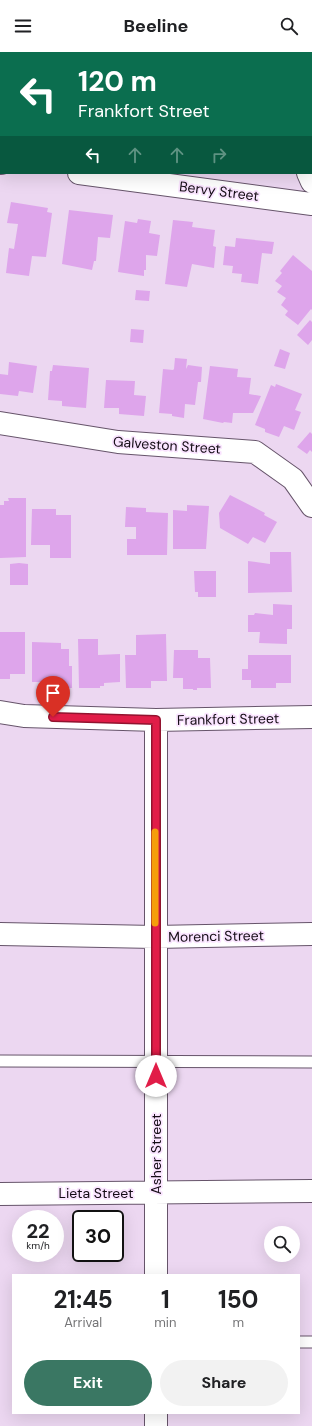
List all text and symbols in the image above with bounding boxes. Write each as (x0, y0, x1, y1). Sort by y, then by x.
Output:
text: Beeline (124, 14, 188, 38)
icon: menu (12, 15, 34, 37)
icon: search (278, 15, 300, 37)
text: 120 m (78, 63, 157, 100)
icon: left (12, 68, 64, 120)
text: Frankfort Street (78, 99, 209, 123)
icon: left (82, 144, 104, 166)
icon: ahead (124, 144, 146, 166)
icon: ahead (166, 144, 188, 166)
icon: right (208, 144, 230, 166)
street label: Bervy Street (178, 177, 260, 205)
street label: Galveston Street (112, 432, 222, 458)
pin (36, 676, 70, 717)
icon: arrive (42, 682, 64, 704)
street label: Frankfort Street (177, 709, 279, 729)
street label: Morenci Street (168, 926, 264, 946)
position arrow (135, 1055, 177, 1097)
street label: Asher Street (147, 1114, 165, 1194)
street label: Lieta Street (59, 1184, 133, 1202)
speed limit sign: 30 (72, 1210, 124, 1262)
text: 22 (26, 1218, 50, 1244)
map controls (264, 1226, 300, 1262)
button: search (264, 1226, 300, 1262)
text: km/h (26, 1239, 50, 1252)
text: 21:45 (54, 1284, 113, 1315)
text: 1 (161, 1284, 170, 1315)
text: 150 (218, 1284, 258, 1315)
text: Arrival (64, 1314, 102, 1331)
text: min (154, 1314, 176, 1331)
text: m (232, 1314, 244, 1331)
button: Exit (24, 1360, 152, 1406)
button: Share (160, 1360, 288, 1406)

